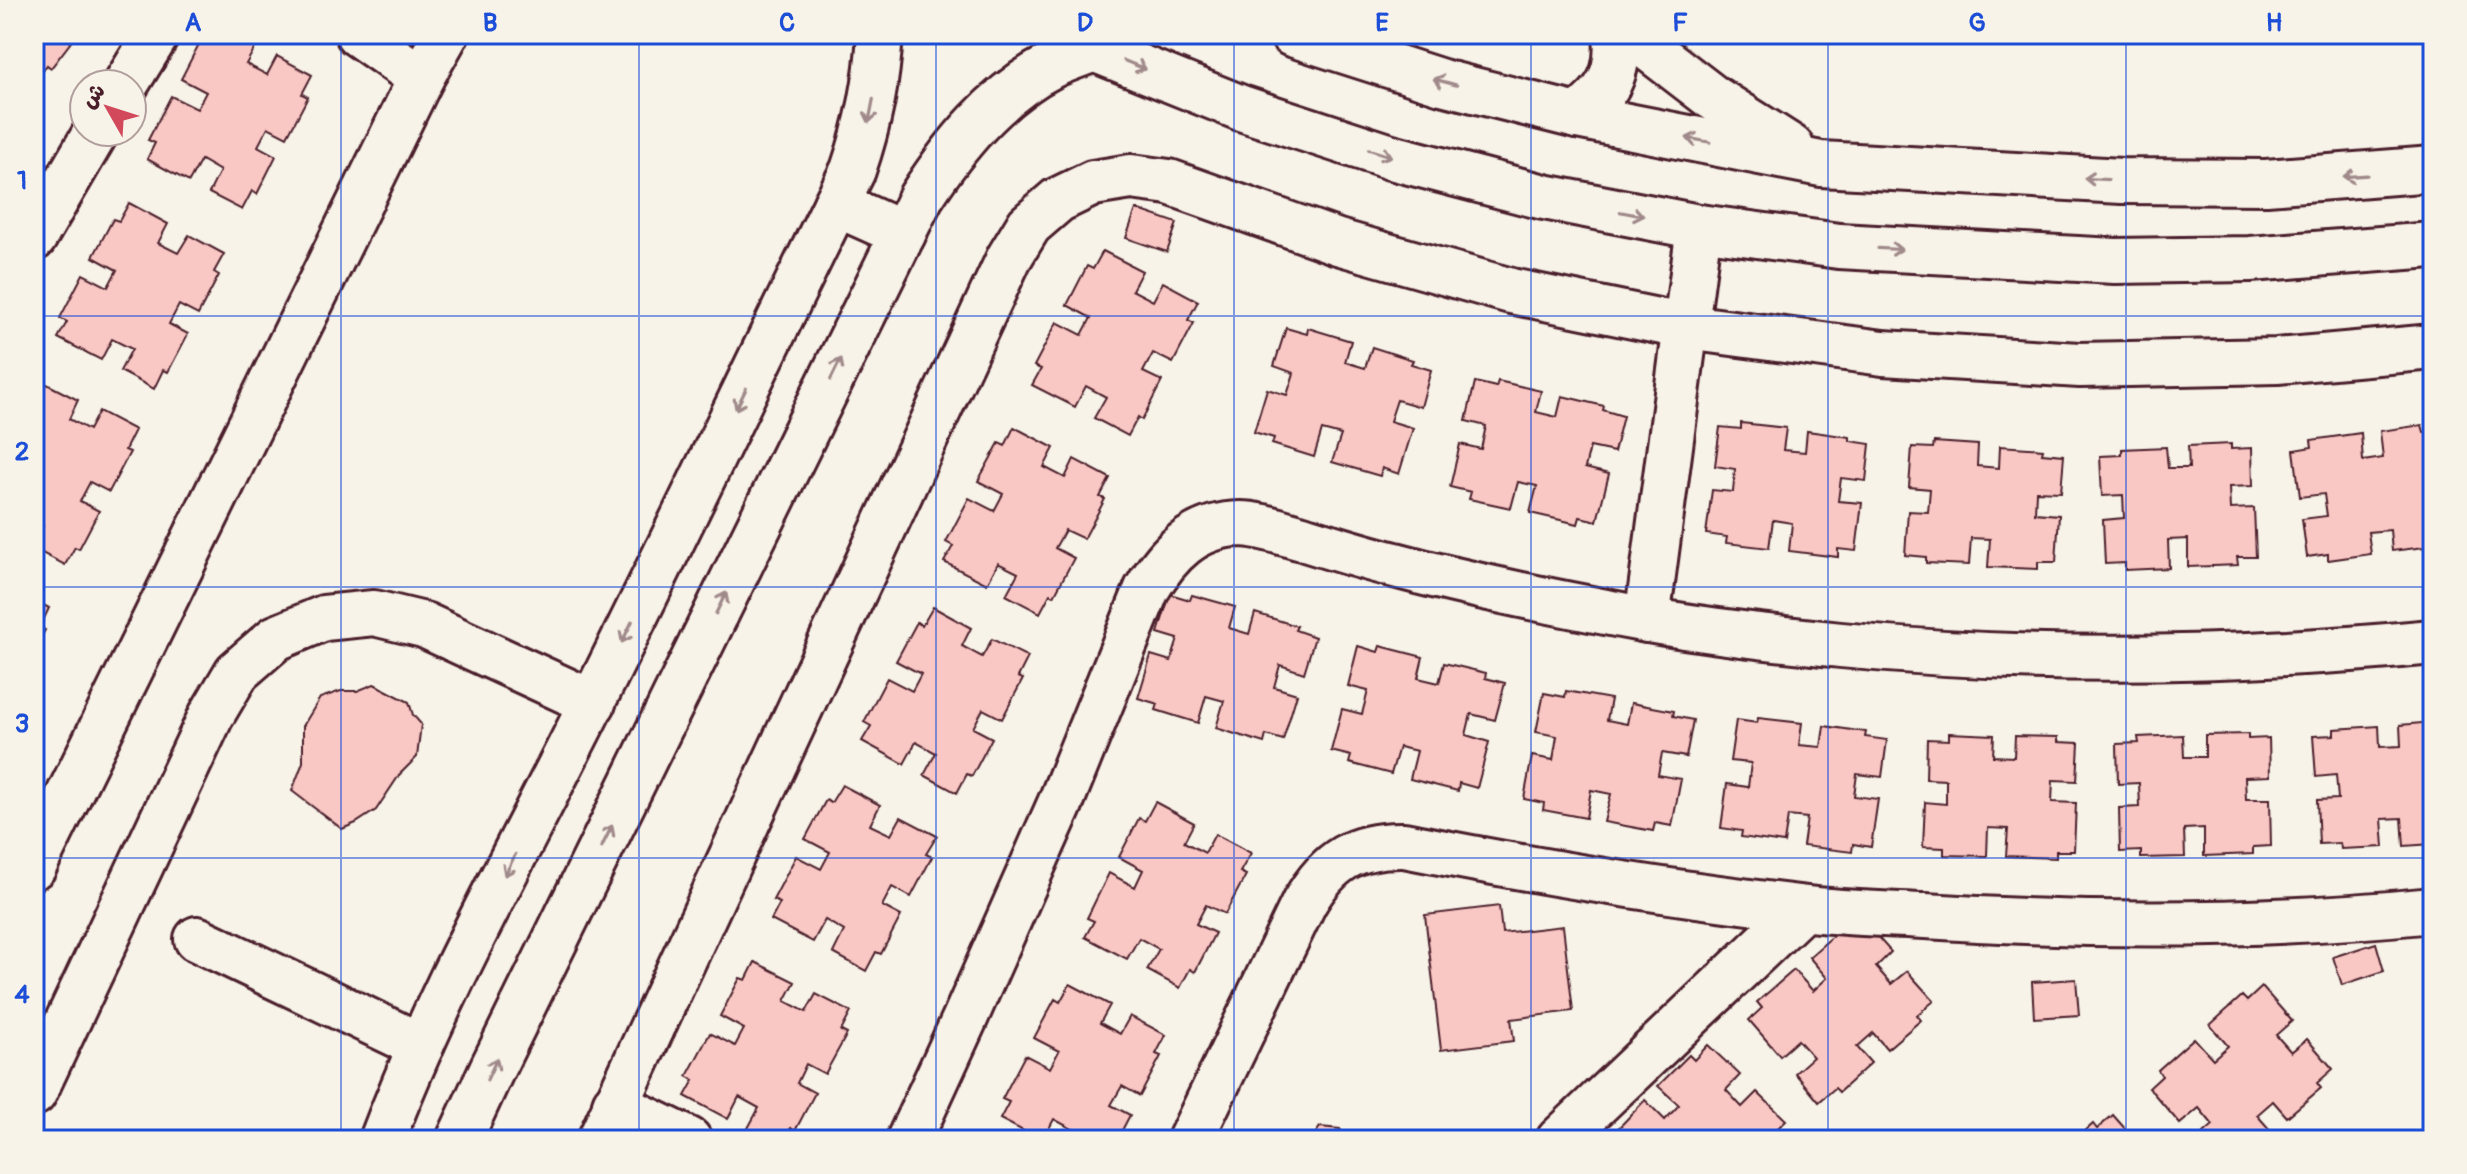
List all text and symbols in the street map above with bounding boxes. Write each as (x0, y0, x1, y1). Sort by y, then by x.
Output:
text: A (185, 7, 202, 39)
text: B (483, 7, 497, 39)
text: C (779, 7, 795, 39)
text: D (1077, 7, 1093, 39)
text: E (1375, 7, 1389, 39)
text: F (1672, 7, 1688, 39)
text: G (1968, 7, 1986, 39)
text: H (2266, 7, 2282, 39)
one-way arrow (1122, 59, 1147, 74)
north arrow (68, 68, 148, 148)
one-way arrow (1432, 74, 1458, 89)
text: ش (75, 78, 112, 114)
one-way arrow (862, 98, 877, 124)
one-way arrow (1686, 131, 1712, 146)
one-way arrow (1367, 147, 1392, 162)
text: 1 (17, 165, 27, 197)
one-way arrow (2342, 169, 2369, 184)
one-way arrow (2083, 171, 2110, 186)
one-way arrow (1619, 208, 1645, 223)
one-way arrow (1876, 241, 1903, 256)
one-way arrow (829, 358, 845, 382)
one-way arrow (733, 386, 748, 410)
text: 2 (15, 436, 29, 468)
one-way arrow (714, 591, 730, 615)
one-way arrow (619, 620, 634, 644)
text: 3 (15, 708, 29, 740)
one-way arrow (599, 824, 615, 848)
one-way arrow (502, 852, 518, 876)
text: 4 (14, 979, 30, 1011)
one-way arrow (485, 1057, 500, 1081)

